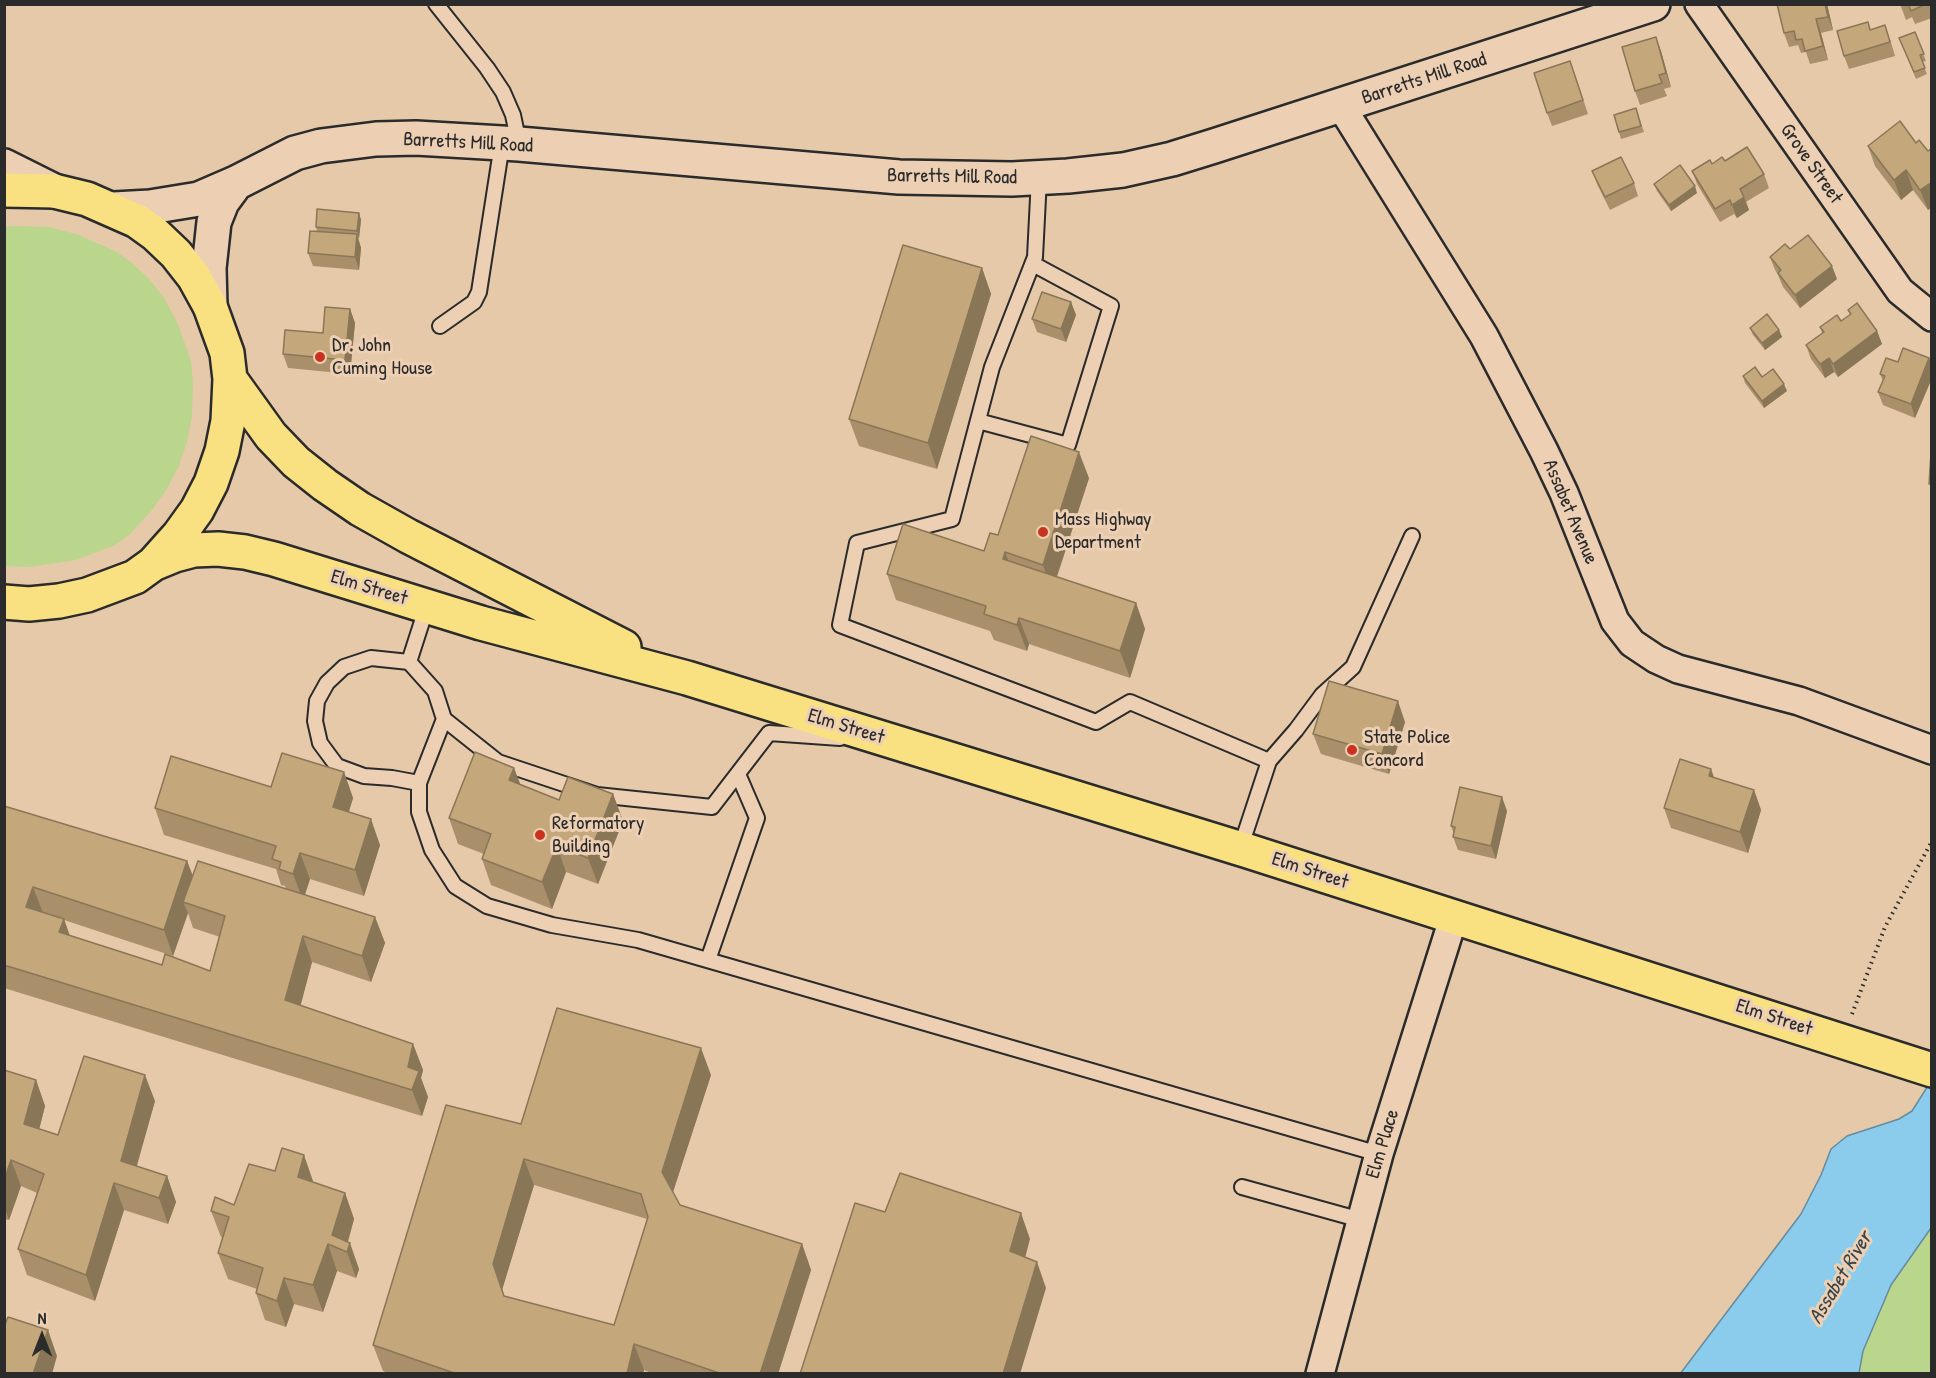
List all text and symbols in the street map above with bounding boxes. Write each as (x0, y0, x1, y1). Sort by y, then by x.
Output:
street label: Barretts Mill Road (1359, 48, 1489, 110)
street label: Grove Street (1775, 119, 1847, 209)
street label: Barretts Mill Road (403, 128, 533, 158)
street label: Barretts Mill Road (887, 164, 1017, 190)
place label: Dr. John Cuming House (332, 334, 433, 381)
marker: Dr. John Cuming House (313, 350, 327, 364)
street label: Assabet Avenue (1537, 456, 1603, 568)
place label: Mass Highway Department (1055, 508, 1151, 555)
marker: Mass Highway Department (1036, 525, 1050, 539)
street label: Elm Street (328, 565, 410, 611)
street label: Elm Street (805, 704, 887, 750)
place label: State Police Concord (1364, 726, 1451, 773)
marker: State Police Concord (1345, 743, 1359, 757)
place label: Reformatory Building (552, 812, 645, 859)
marker: Reformatory Building (533, 828, 547, 842)
street label: Elm Street (1269, 847, 1351, 895)
street label: Elm Street (1733, 994, 1815, 1042)
street label: Elm Place (1361, 1107, 1405, 1181)
water label: Assabet River (1804, 1227, 1878, 1329)
north arrow (12, 1306, 72, 1366)
text: N (38, 1307, 46, 1329)

